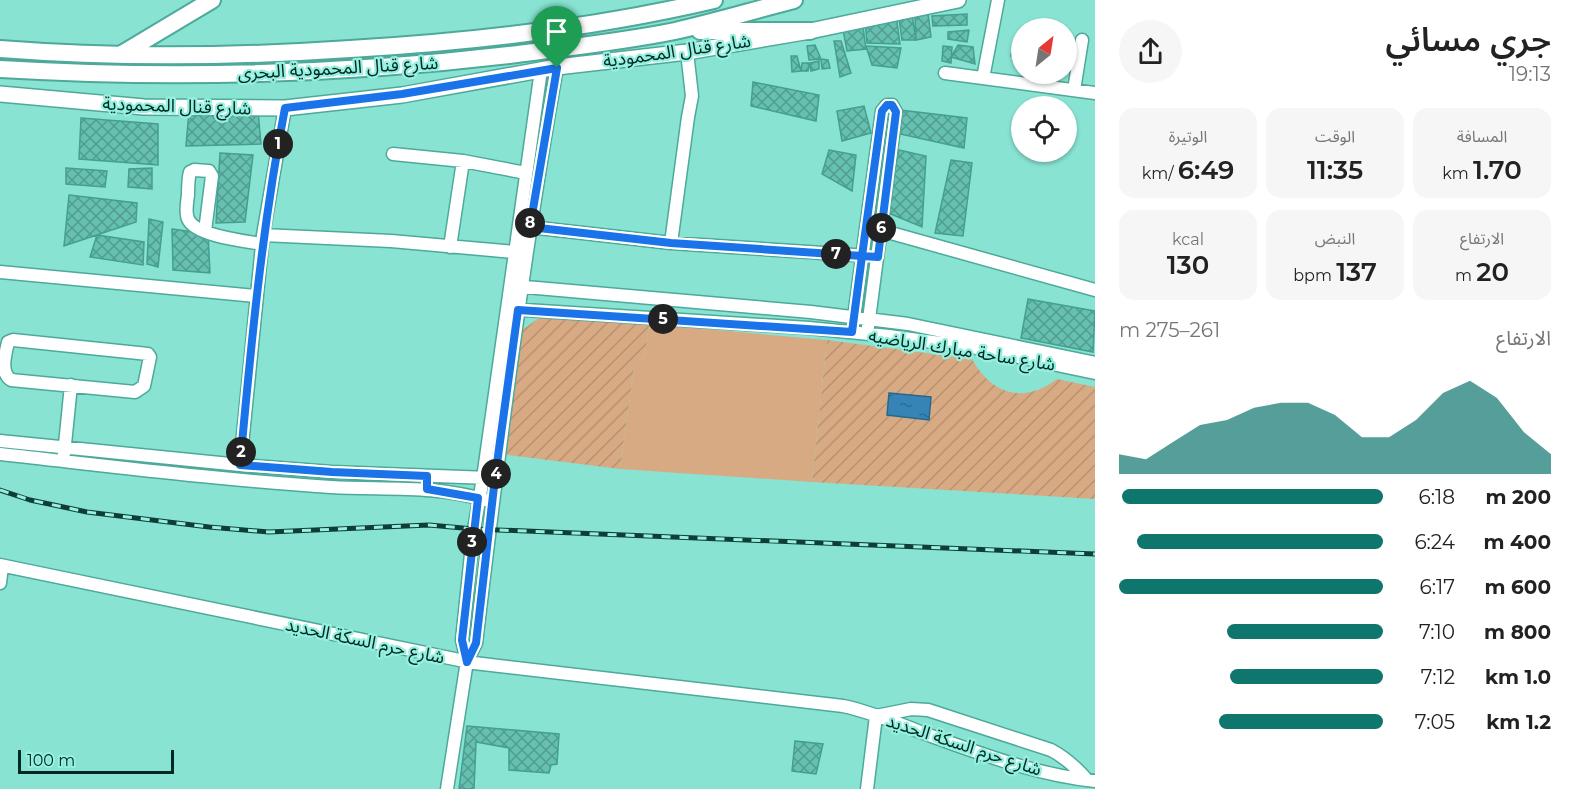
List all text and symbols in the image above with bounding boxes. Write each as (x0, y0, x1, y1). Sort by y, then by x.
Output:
pin (531, 6, 582, 68)
icon: arrive (540, 15, 573, 48)
north arrow (1011, 18, 1077, 84)
map controls (1011, 18, 1077, 162)
text: جري مسائي (1385, 19, 1551, 59)
button: share (1119, 20, 1182, 83)
street label: شارع قنال المحمودية (602, 30, 753, 75)
street label: شارع قنال المحمودية البحرى (237, 52, 439, 87)
text: 19:13 (1509, 62, 1551, 86)
street label: شارع قنال المحمودية (102, 92, 252, 123)
button: locate (1011, 96, 1077, 162)
text: الوتيرة (1169, 127, 1207, 146)
text: الوقت (1315, 127, 1355, 146)
text: المسافة (1457, 127, 1507, 146)
pin: 1 (263, 129, 293, 159)
text: 1 (275, 134, 281, 153)
text: 6:49 (1178, 154, 1234, 186)
text: 11:35 (1307, 154, 1363, 186)
text: 1.70 (1473, 154, 1522, 186)
text: /km (1142, 164, 1178, 183)
text: km (1442, 164, 1473, 183)
pin: 8 (515, 208, 545, 238)
text: 8 (525, 213, 535, 232)
pin: 6 (866, 213, 896, 243)
text: 6 (876, 218, 886, 237)
text: النبض (1315, 229, 1355, 248)
text: الارتفاع (1460, 229, 1504, 248)
text: kcal (1172, 230, 1204, 249)
pin: 7 (821, 239, 851, 269)
text: 7 (831, 244, 841, 263)
text: 130 (1167, 249, 1209, 281)
text: 137 (1336, 256, 1377, 288)
text: 20 (1476, 256, 1509, 288)
text: bpm (1293, 266, 1336, 285)
text: m (1455, 266, 1476, 285)
pin: 5 (648, 304, 678, 334)
text: 5 (658, 309, 668, 328)
text: 261–275 m (1119, 318, 1220, 342)
street label: شارع ساحة مبارك الرياضيه (867, 324, 1057, 379)
text: الارتفاع (1496, 326, 1551, 350)
pin: 2 (226, 437, 256, 467)
text: 2 (236, 442, 246, 461)
pin: 4 (481, 459, 511, 489)
text: 4 (490, 464, 502, 483)
text: 6:18 (1419, 485, 1455, 509)
text: 200 m (1485, 485, 1551, 509)
pin: 3 (457, 527, 487, 557)
text: 6:24 (1414, 530, 1455, 554)
text: 400 m (1483, 530, 1551, 554)
text: 3 (467, 532, 477, 551)
text: 6:17 (1420, 575, 1455, 599)
text: 600 m (1484, 575, 1551, 599)
street label: شارع حرم السكة الحديد (283, 613, 447, 672)
text: 7:10 (1419, 620, 1455, 644)
text: 800 m (1484, 620, 1551, 644)
text: 7:12 (1421, 665, 1455, 689)
text: 1.0 km (1485, 665, 1551, 689)
street label: شارع حرم السكة الحديد (883, 709, 1044, 783)
text: 7:05 (1415, 710, 1455, 734)
text: 1.2 km (1486, 710, 1551, 734)
scale bar (18, 747, 174, 774)
text: 100 m (27, 751, 75, 770)

